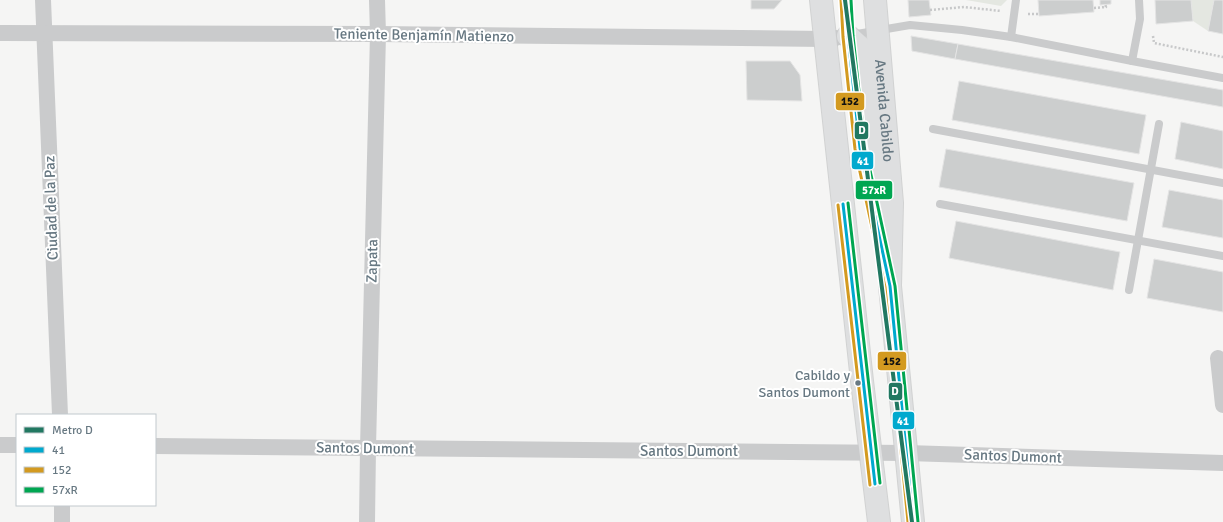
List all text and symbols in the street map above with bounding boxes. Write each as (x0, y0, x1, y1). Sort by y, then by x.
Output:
street label: Teniente Benjamín Matienzo (334, 24, 515, 46)
street label: Avenida Cabildo (871, 59, 898, 163)
line badge: 152 (835, 92, 865, 111)
text: 152 (841, 95, 859, 108)
line badge: D (854, 121, 869, 140)
text: D (858, 124, 866, 137)
line badge: 41 (851, 151, 874, 170)
street label: Ciudad de la Paz (40, 155, 62, 261)
text: 41 (857, 155, 869, 168)
line badge: 57xR (855, 180, 893, 200)
text: 57xR (862, 184, 886, 197)
street label: Zapata (363, 239, 381, 283)
line badge: 152 (877, 351, 907, 371)
text: 152 (883, 355, 901, 368)
place label: Cabildo y Santos Dumont (759, 367, 850, 401)
marker: Cabildo y Santos Dumont (853, 378, 863, 388)
line badge: D (888, 382, 903, 401)
text: D (891, 385, 899, 398)
line badge: 41 (892, 411, 915, 430)
legend (16, 414, 156, 506)
text: 41 (897, 415, 909, 428)
text: Metro D (52, 423, 93, 438)
street label: Santos Dumont (316, 438, 414, 458)
street label: Santos Dumont (640, 442, 738, 460)
text: 41 (52, 443, 65, 458)
street label: Santos Dumont (964, 445, 1062, 467)
text: 152 (52, 463, 71, 478)
text: 57xR (52, 483, 78, 498)

